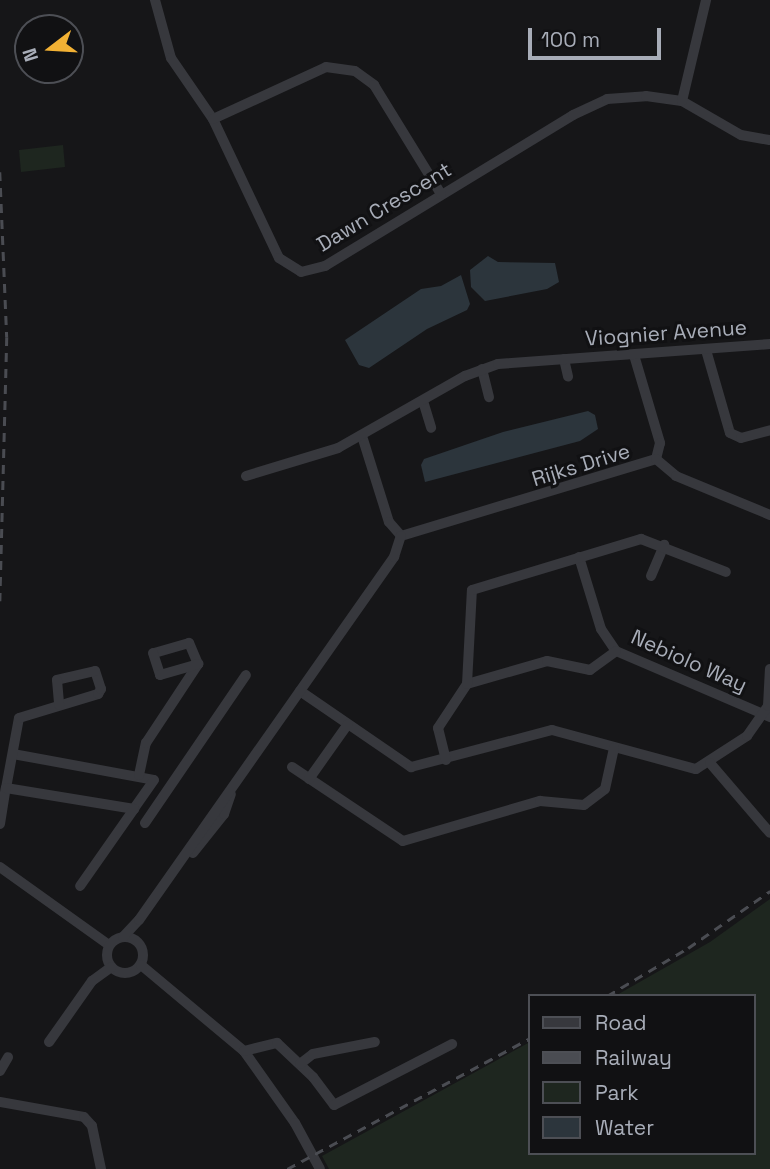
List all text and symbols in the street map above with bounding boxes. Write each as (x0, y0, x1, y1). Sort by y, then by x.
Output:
north arrow (14, 14, 84, 84)
scale bar (532, 14, 665, 58)
text: 100 m (541, 26, 600, 53)
text: N (17, 45, 44, 64)
street label: Dawn Crescent (312, 157, 456, 257)
street label: Viognier Avenue (584, 315, 748, 351)
street label: Rijks Drive (529, 438, 633, 492)
street label: Nebiolo Way (627, 624, 751, 698)
legend (528, 994, 756, 1155)
text: Road (595, 1009, 647, 1036)
text: Railway (595, 1044, 672, 1071)
text: Park (595, 1079, 639, 1106)
text: Water (595, 1114, 654, 1141)

